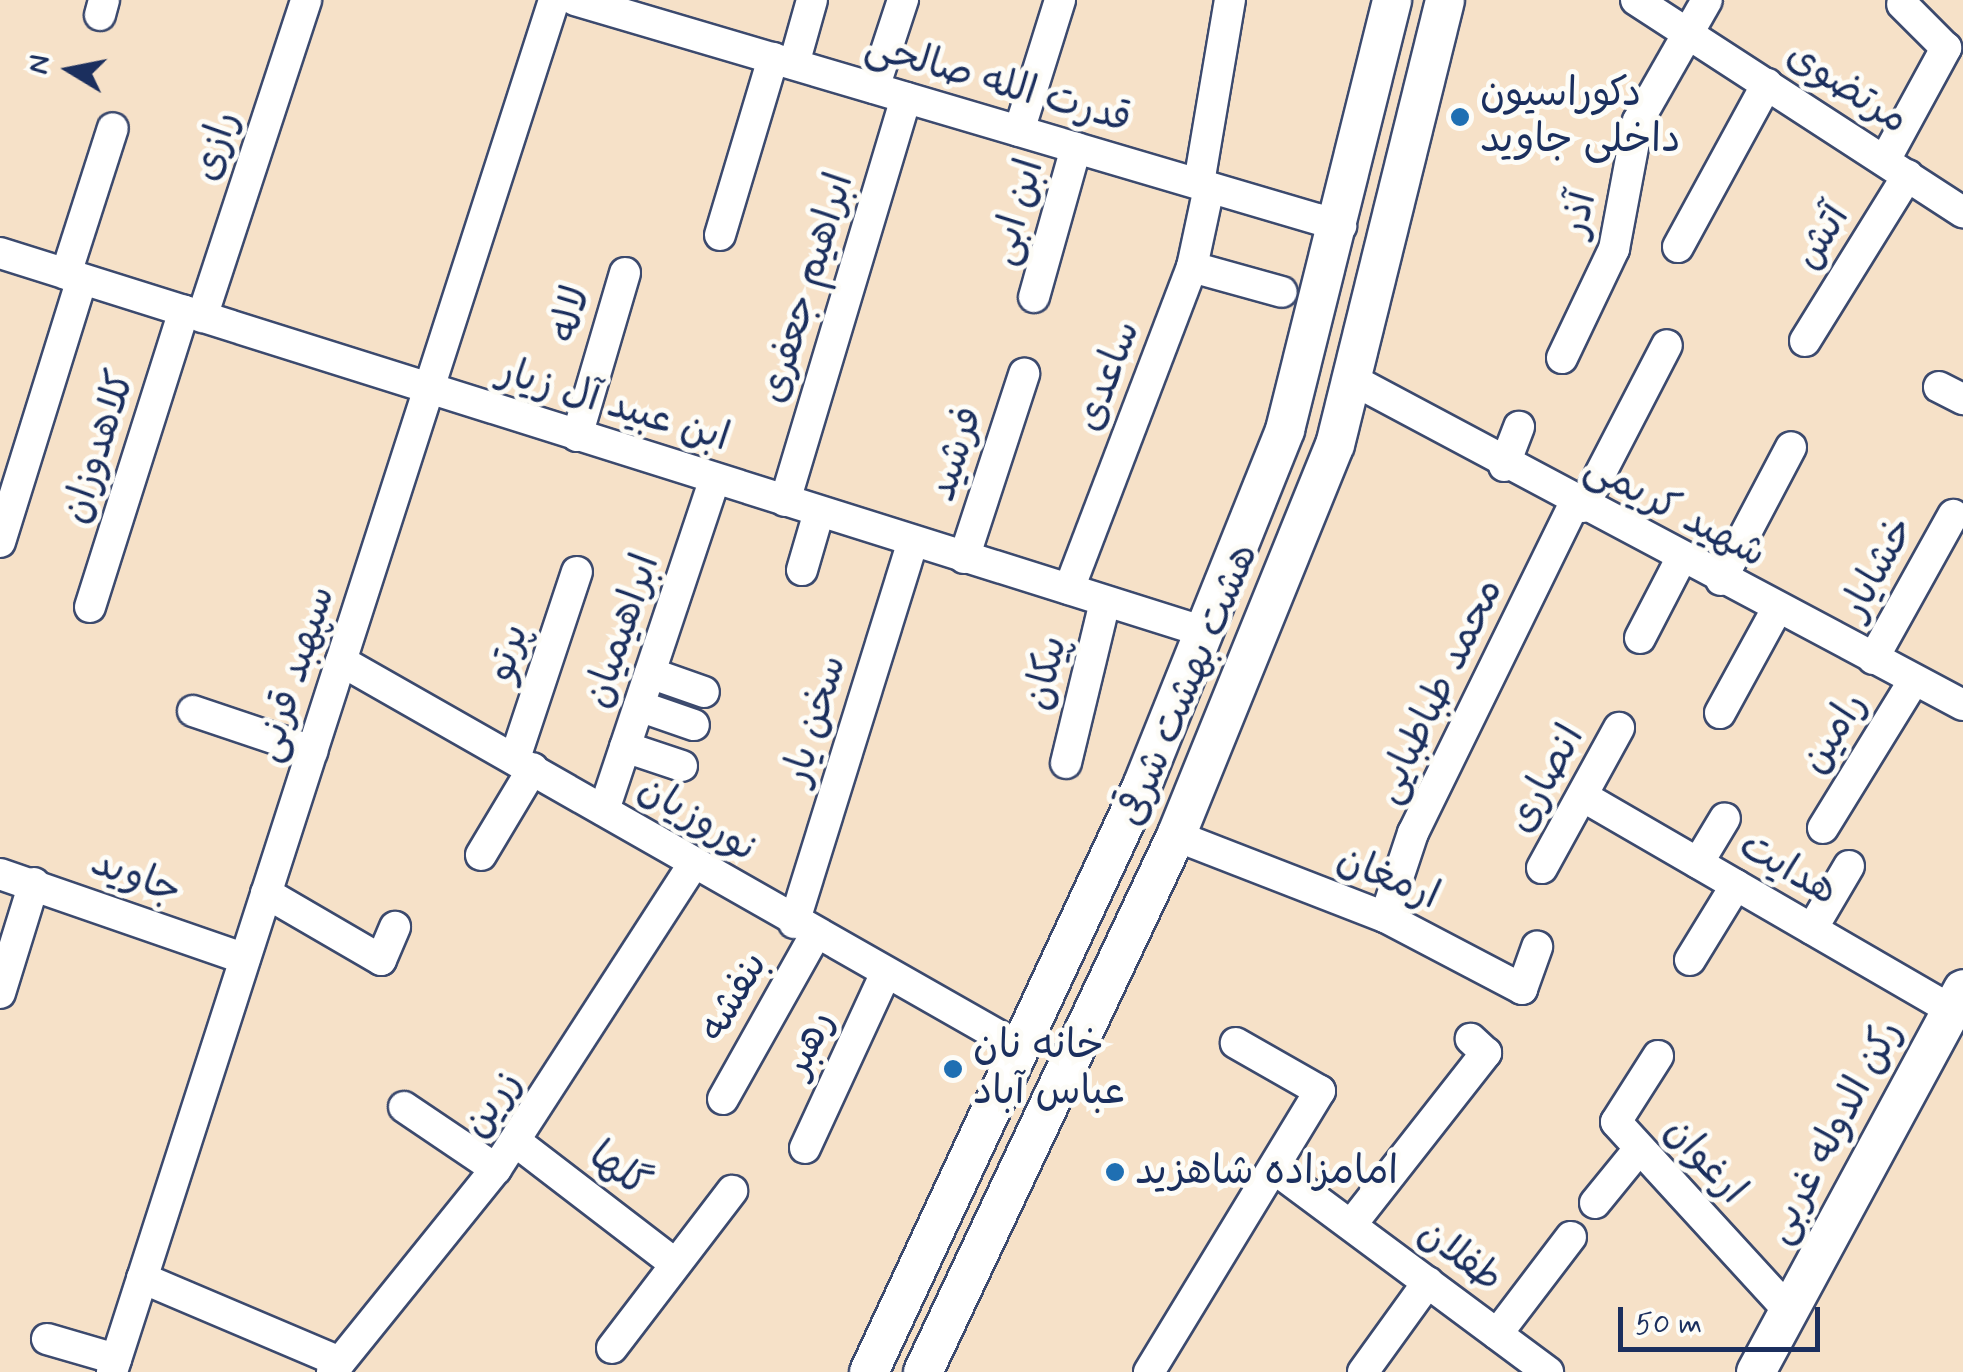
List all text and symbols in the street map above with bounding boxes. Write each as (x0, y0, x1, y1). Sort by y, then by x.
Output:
north arrow (20, 20, 120, 120)
street label: قدرت الله صالحی (860, 22, 1136, 144)
street label: مرتضوی (1777, 31, 1917, 145)
text: N (20, 52, 60, 77)
place label: دکوراسیون داخلی جاوید (1480, 70, 1681, 164)
street label: رازی (182, 105, 250, 187)
marker: دکوراسیون داخلی جاوید (1449, 106, 1471, 128)
street label: ابن ابی (979, 153, 1055, 271)
street label: ابراهیم جعفری (749, 167, 865, 409)
street label: آذر (1550, 187, 1608, 241)
street label: آتش (1784, 196, 1860, 278)
street label: لاله (540, 280, 602, 348)
street label: ساعدی (1065, 314, 1151, 438)
street label: ابن عبید آل زیار (493, 347, 735, 463)
street label: کلاهدوزان (52, 365, 146, 529)
street label: فرشید (918, 401, 994, 507)
street label: شهید کریمی (1576, 443, 1774, 579)
street label: خشایار (1831, 509, 1925, 627)
street label: هشت بهشت شرقی (1107, 537, 1269, 833)
street label: ابراهیمیان (573, 548, 671, 714)
street label: محمد طباطبایی (1364, 571, 1514, 811)
street label: سپهبد قرنی (244, 580, 346, 768)
street label: پرتو (476, 618, 540, 688)
street label: پیکان (1014, 631, 1078, 715)
street label: سخن یار (773, 650, 857, 790)
street label: رامین (1791, 683, 1877, 783)
street label: انصاری (1497, 717, 1595, 841)
street label: نوروزیان (629, 765, 767, 873)
street label: هدایت (1730, 822, 1846, 916)
street label: ارمغان (1330, 835, 1446, 921)
street label: جاوید (84, 839, 188, 915)
street label: بنفشه (689, 944, 779, 1050)
street label: رهبر (773, 1003, 845, 1085)
street label: رکن الدوله غربی (1755, 1012, 1913, 1252)
place label: خانه نان عباس آباد (973, 1022, 1125, 1116)
marker: خانه نان عباس آباد (942, 1058, 964, 1080)
street label: زرین (452, 1061, 532, 1147)
street label: ارغوان (1654, 1108, 1756, 1214)
street label: گلها (579, 1132, 659, 1208)
place label: امامزاده شاهزید (1135, 1148, 1398, 1196)
marker: امامزاده شاهزید (1104, 1161, 1126, 1183)
street label: طفلان (1408, 1209, 1512, 1303)
scale bar (1623, 1287, 1826, 1349)
text: 50 m (1635, 1305, 1702, 1344)

